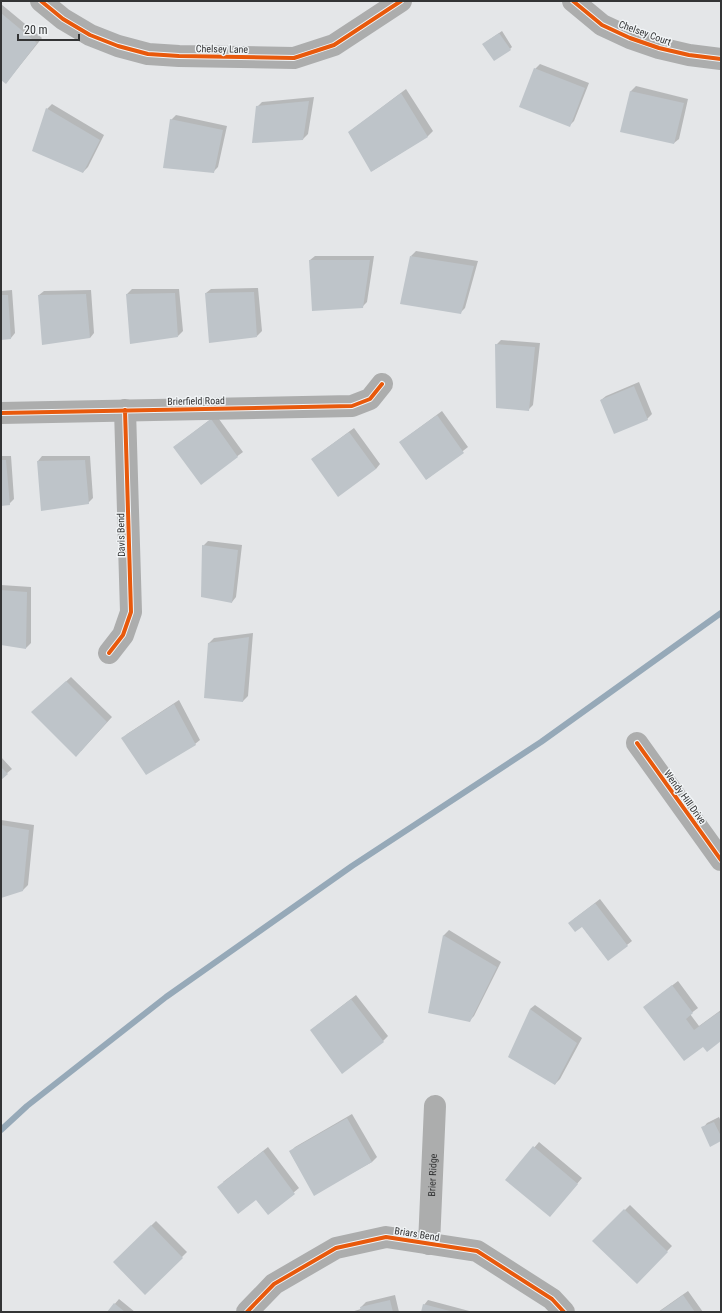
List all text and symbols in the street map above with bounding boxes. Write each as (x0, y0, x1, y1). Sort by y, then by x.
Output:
scale bar (18, 16, 79, 42)
street label: Chelsey Court (617, 18, 673, 48)
text: 20 m (24, 23, 48, 37)
street label: Chelsey Lane (196, 43, 249, 55)
street label: Brierfield Road (167, 395, 225, 407)
street label: Davis Bend (115, 513, 127, 557)
street label: Wendy Hill Drive (662, 768, 708, 826)
street label: Brier Ridge (426, 1153, 438, 1197)
street label: Briars Bend (394, 1225, 440, 1243)

